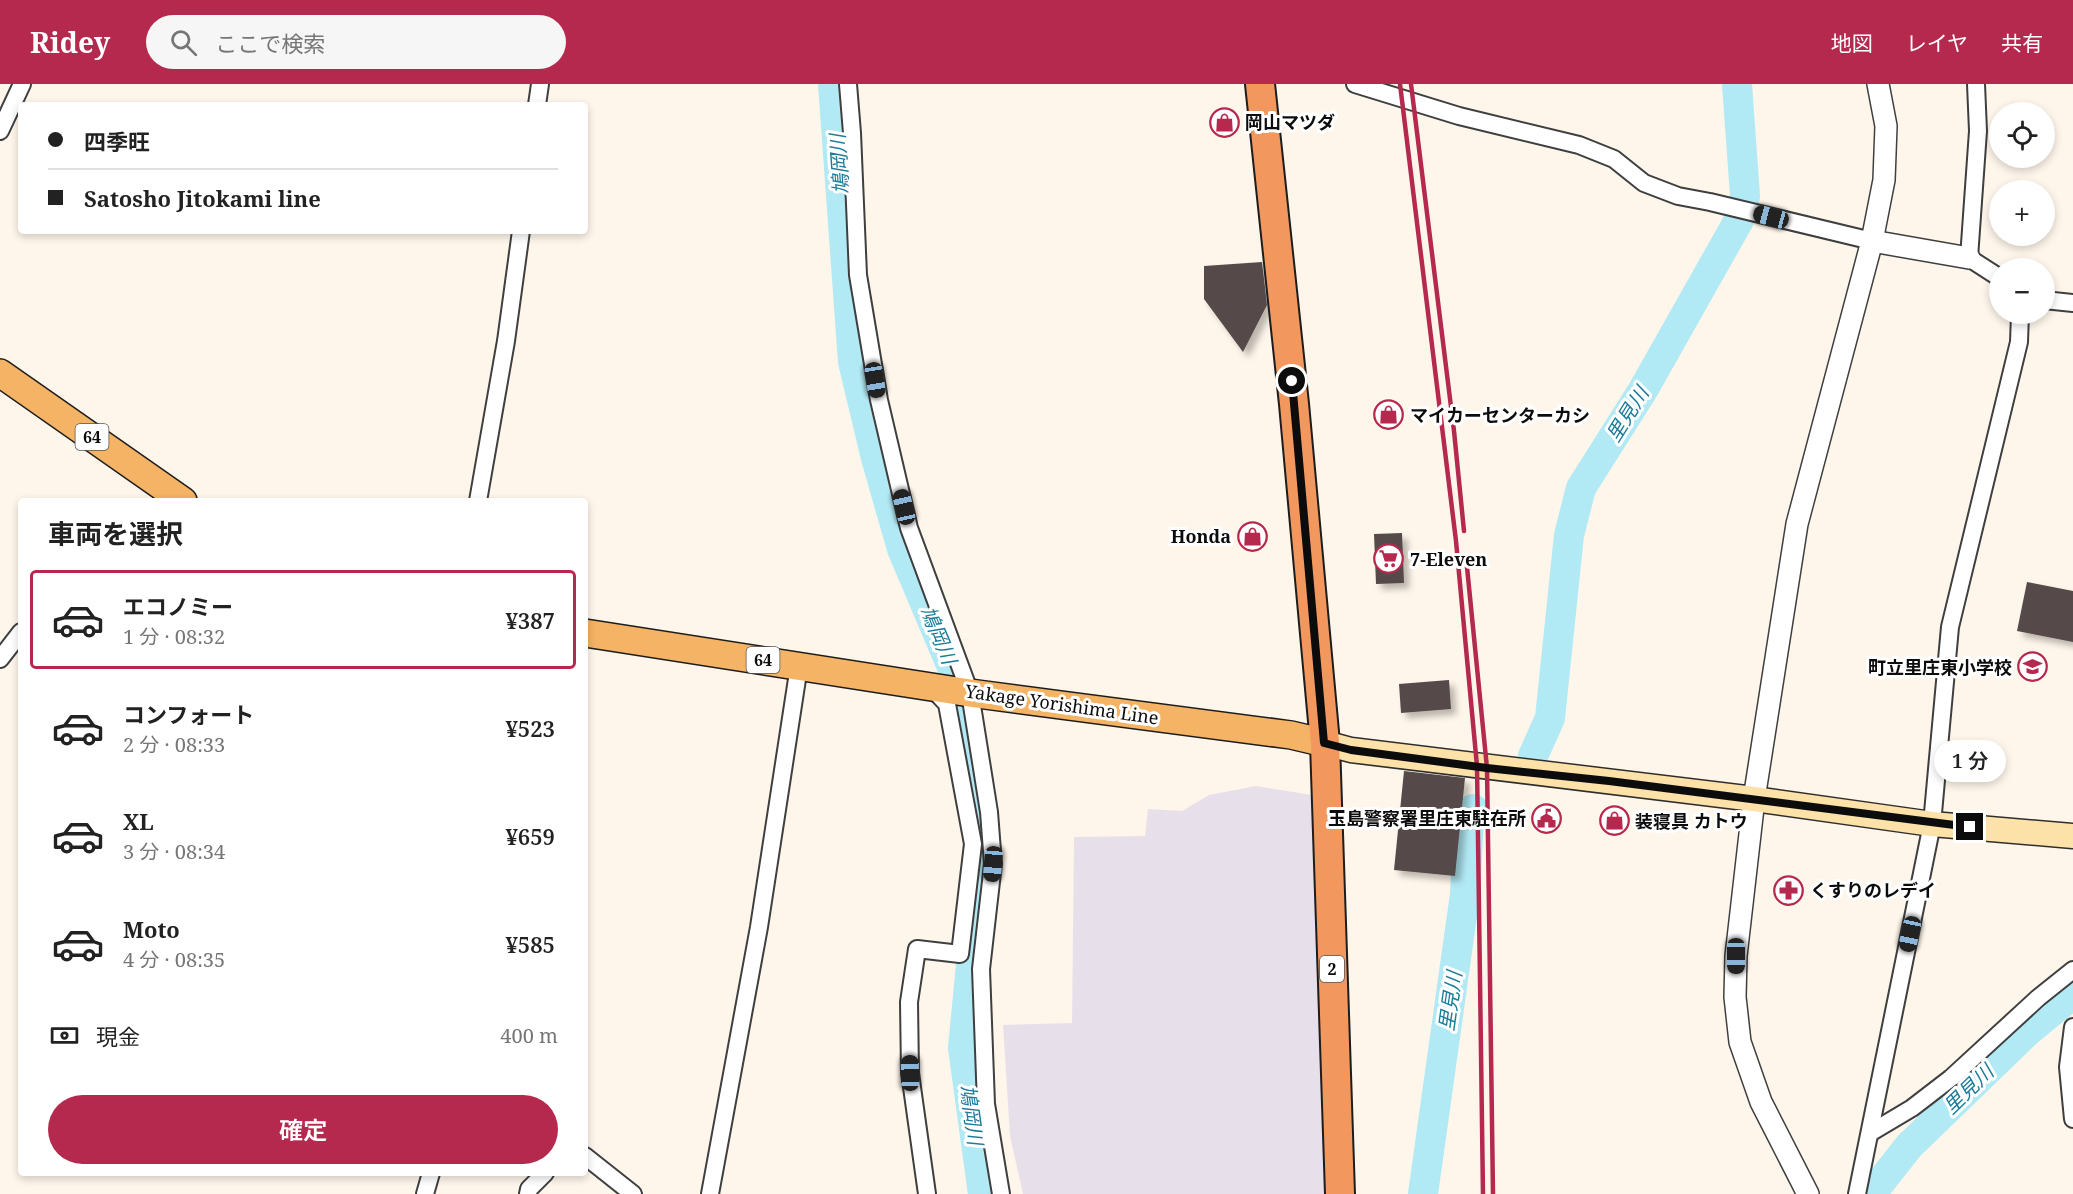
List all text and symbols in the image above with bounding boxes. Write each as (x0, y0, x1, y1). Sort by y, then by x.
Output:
search box (146, 15, 566, 69)
text: Ridey (30, 23, 110, 61)
icon: search (167, 26, 200, 59)
text: ここで検索 (215, 28, 325, 58)
text: 地図 (1831, 29, 1873, 57)
text: レイヤ (1906, 29, 1968, 57)
text: 共有 (2001, 29, 2043, 57)
map controls (1989, 102, 2055, 324)
button: locate (1989, 102, 2055, 168)
shop icon: 岡山マツダ (1208, 106, 1240, 138)
place label: 岡山マツダ (1245, 110, 1335, 134)
text: 四季旺 (84, 126, 150, 156)
water label: 鳩岡川 (823, 131, 855, 195)
button: + (1989, 180, 2055, 246)
text: Satosho Jitokami line (84, 183, 321, 213)
car (1751, 204, 1791, 230)
button: − (1989, 258, 2055, 324)
car (863, 361, 887, 399)
route start (1278, 367, 1305, 394)
water label: 里見川 (1600, 380, 1655, 447)
shop icon: マイカーセンターカシ (1373, 399, 1405, 431)
place label: マイカーセンターカシ (1410, 403, 1590, 427)
road number: 64 (76, 424, 109, 450)
car (891, 487, 917, 527)
text: 車両を選択 (48, 515, 183, 552)
shop icon: Honda (1236, 520, 1268, 552)
place label: Honda (1171, 524, 1231, 548)
supermarket icon: 7-Eleven (1373, 543, 1405, 575)
place label: 7-Eleven (1410, 547, 1487, 571)
text: エコノミー (123, 591, 233, 621)
icon: car (51, 593, 105, 647)
water label: 鳩岡川 (915, 602, 964, 670)
text: ¥387 (505, 605, 555, 635)
text: 1 分 · 08:32 (123, 623, 225, 650)
road number: 64 (746, 647, 780, 673)
school or university icon: 町立里庄東小学校 (2017, 651, 2049, 683)
place label: 町立里庄東小学校 (1868, 655, 2012, 679)
street label: Yakage Yorishima Line (963, 678, 1160, 729)
text: コンフォート (123, 699, 254, 729)
icon: car (51, 701, 105, 755)
text: ¥523 (505, 713, 555, 743)
text: 2 分 · 08:33 (123, 731, 225, 758)
callout: 1 分 (1934, 740, 2006, 782)
text: 1 分 (1952, 747, 1988, 774)
public building icon: 玉島警察署里庄東駐在所 (1531, 802, 1563, 834)
shop icon: 装寝具 カトウ (1598, 805, 1630, 837)
text: XL (123, 806, 154, 836)
place label: 玉島警察署里庄東駐在所 (1328, 806, 1526, 830)
icon: car (51, 809, 105, 863)
place label: 装寝具 カトウ (1635, 809, 1748, 833)
route end (1956, 813, 1983, 840)
text: ¥659 (505, 821, 555, 851)
text: 3 分 · 08:34 (123, 838, 225, 865)
car (982, 845, 1004, 883)
pharmacy icon: くすりのレデイ (1773, 874, 1805, 906)
place label: くすりのレデイ (1810, 878, 1936, 902)
text: Moto (123, 914, 180, 944)
car (1897, 915, 1923, 953)
icon: car (51, 917, 105, 971)
text: ¥585 (505, 929, 555, 959)
car (1727, 938, 1745, 974)
text: 4 分 · 08:35 (123, 946, 225, 973)
road number: 2 (1320, 956, 1344, 982)
water label: 里見川 (1432, 967, 1468, 1033)
icon: cash (48, 1019, 81, 1052)
text: 現金 (96, 1021, 140, 1051)
text: 400 m (500, 1022, 558, 1049)
car (901, 1055, 919, 1091)
water label: 里見川 (1937, 1057, 2000, 1120)
water label: 鳩岡川 (954, 1083, 990, 1149)
button: 確定 (48, 1095, 558, 1164)

